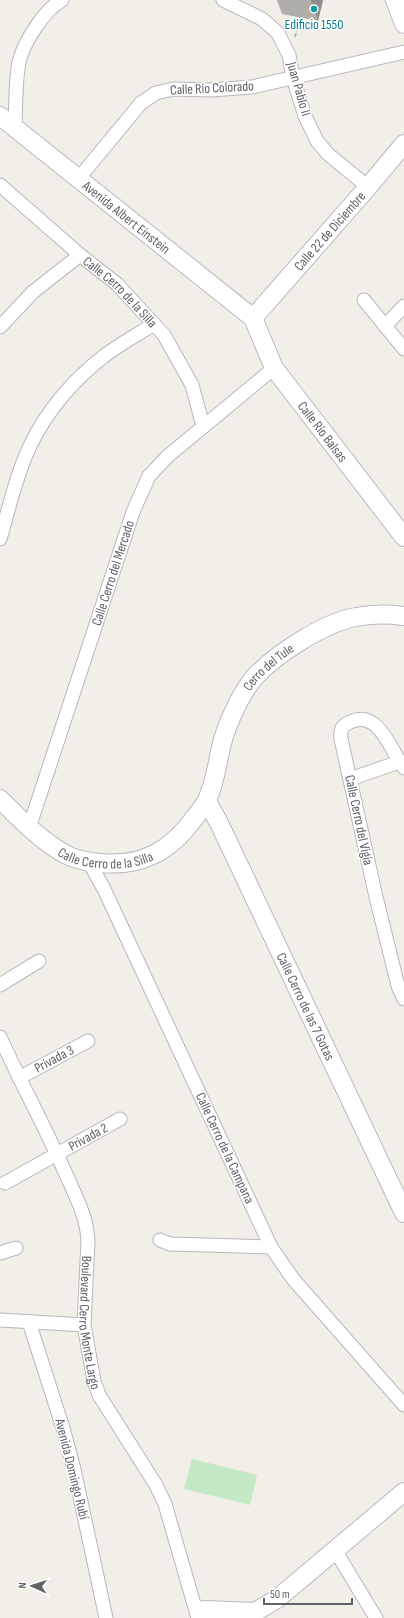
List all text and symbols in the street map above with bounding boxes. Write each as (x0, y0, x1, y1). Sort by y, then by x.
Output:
marker: Edificio 1550 (309, 4, 319, 14)
place label: Edificio 1550 (285, 16, 343, 33)
street label: Juan Pablo II (283, 59, 315, 118)
street label: Calle Río Colorado (170, 77, 254, 99)
street label: Avenida Albert Einstein (78, 176, 174, 257)
street label: Calle 22 de Diciembre (290, 188, 369, 274)
street label: Calle Cerro de la Silla (80, 252, 161, 331)
street label: Calle Río Balsas (294, 398, 351, 465)
street label: Calle Cerro del Mercado (88, 518, 138, 628)
street label: Cerro del Tule (239, 639, 297, 694)
street label: Calle Cerro del Vigía (341, 773, 377, 867)
street label: Calle Cerro de la Silla (55, 843, 156, 872)
street label: Calle Cerro de las 7 Gotas (273, 950, 339, 1063)
street label: Privada 3 (31, 1041, 77, 1076)
street label: Calle Cerro de la Campana (192, 1090, 258, 1206)
street label: Privada 2 (65, 1119, 111, 1155)
street label: Boulevard Cerro Monte Largo (76, 1255, 105, 1392)
street label: Avenida Domingo Rubí (51, 1416, 93, 1522)
north arrow (12, 1566, 52, 1606)
scale bar (264, 1580, 352, 1606)
text: N (16, 1582, 29, 1589)
text: 50 m (270, 1587, 290, 1602)

